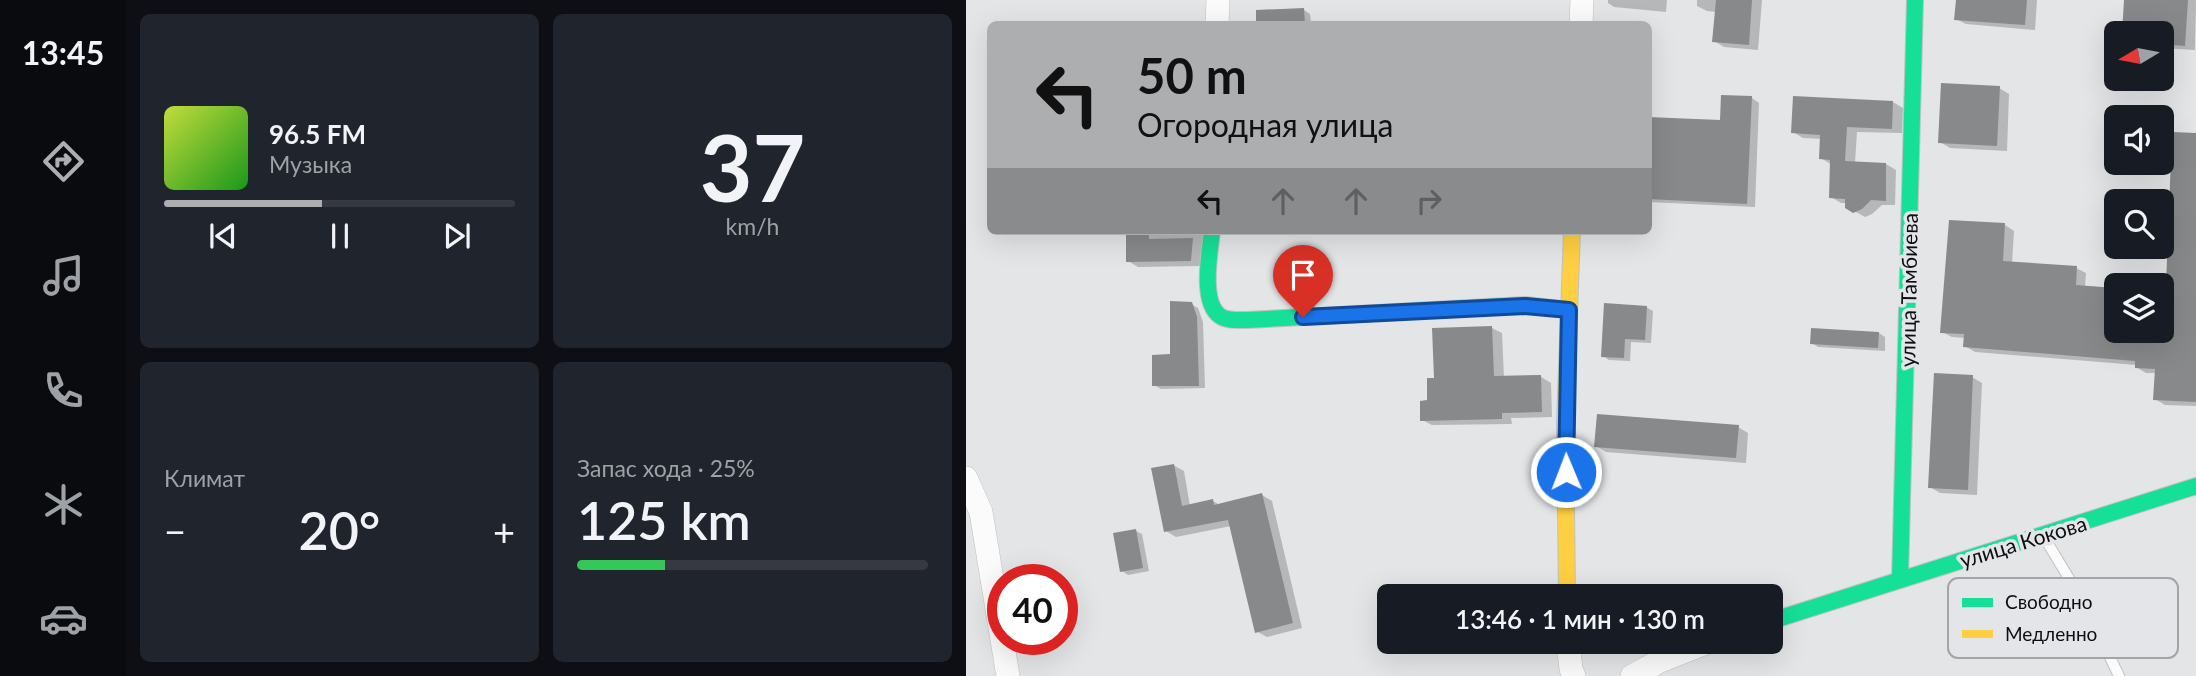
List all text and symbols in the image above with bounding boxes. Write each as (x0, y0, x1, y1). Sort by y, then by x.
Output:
north arrow (2104, 21, 2174, 91)
map controls (2104, 21, 2174, 343)
text: 13:45 (22, 33, 104, 72)
text: 50 m (1137, 46, 1247, 104)
icon: left (1022, 49, 1113, 140)
text: Огородная улица (1137, 105, 1393, 144)
button: sound (2104, 105, 2174, 175)
text: 37 (700, 112, 805, 221)
text: 96.5 FM (269, 118, 366, 150)
icon: directions (39, 137, 88, 186)
text: Музыка (269, 150, 352, 178)
icon: left (1191, 182, 1229, 220)
icon: ahead (1264, 182, 1302, 220)
icon: ahead (1337, 182, 1375, 220)
icon: right (1410, 182, 1448, 220)
button: search (2104, 189, 2174, 259)
text: km/h (726, 212, 779, 240)
street label: улица Тамбиева (1894, 213, 1922, 367)
icon: previous (204, 217, 242, 255)
icon: pause (321, 217, 359, 255)
icon: next (438, 217, 476, 255)
pin (1273, 245, 1333, 317)
icon: music (39, 251, 88, 300)
icon: arrive (1284, 256, 1322, 294)
button: layers (2104, 273, 2174, 343)
icon: phone (39, 366, 88, 415)
position arrow (1529, 435, 1603, 509)
text: Запас хода · 25% (577, 454, 755, 482)
text: Климат (164, 464, 245, 492)
icon: climate (39, 480, 88, 529)
text: 125 km (577, 489, 751, 551)
text: 20° (299, 499, 380, 561)
text: − (164, 508, 186, 554)
text: + (493, 508, 515, 554)
street label: улица Кокова (1957, 510, 2089, 572)
speed limit sign: 40 (987, 564, 1078, 655)
legend (1948, 578, 2178, 658)
text: Свободно (2005, 590, 2093, 613)
icon: car (39, 594, 88, 643)
text: 13:46 · 1 мин · 130 m (1455, 603, 1705, 635)
text: Медленно (2005, 622, 2097, 645)

